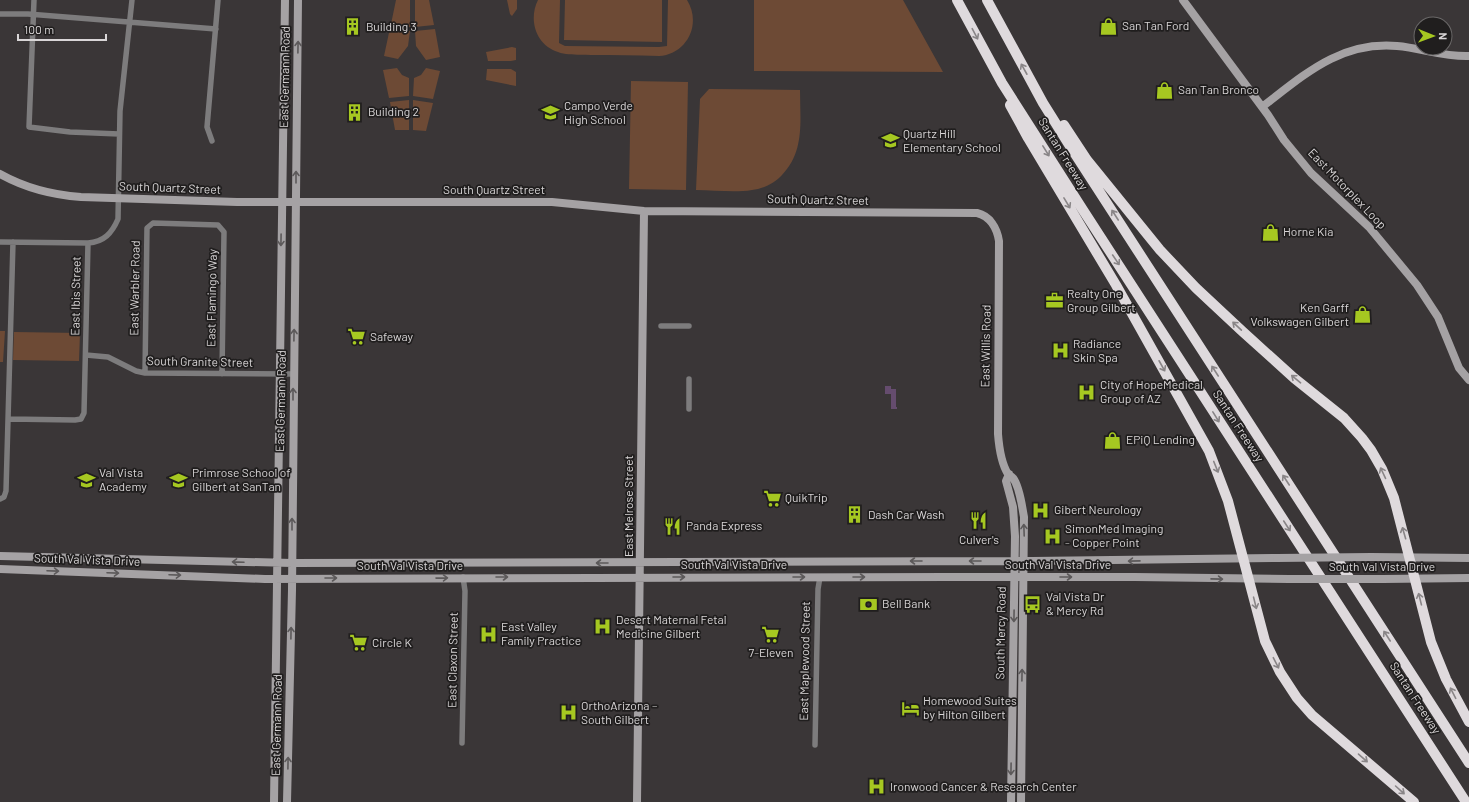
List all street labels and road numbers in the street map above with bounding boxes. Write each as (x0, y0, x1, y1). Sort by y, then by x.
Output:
street label: East Germann Road (276, 26, 292, 128)
street label: Santan Freeway (1036, 115, 1092, 193)
street label: East Motorplex Loop (1306, 145, 1390, 231)
street label: South Quartz Street (119, 178, 221, 196)
street label: South Quartz Street (443, 182, 545, 196)
street label: South Quartz Street (767, 191, 869, 207)
street label: East Warbler Road (126, 240, 142, 336)
street label: East Flamingo Way (203, 248, 219, 347)
street label: East Ibis Street (67, 256, 83, 336)
street label: East Willis Road (977, 304, 993, 388)
street label: East Germann Road (272, 350, 288, 452)
street label: South Granite Street (147, 353, 253, 369)
street label: Santan Freeway (1210, 387, 1267, 464)
street label: East Melrose Street (621, 455, 635, 557)
street label: South Val Vista Drive (34, 550, 141, 568)
street label: South Val Vista Drive (681, 557, 787, 571)
street label: South Val Vista Drive (1005, 557, 1111, 571)
street label: South Val Vista Drive (357, 558, 463, 572)
street label: South Val Vista Drive (1329, 559, 1435, 573)
street label: South Mercy Road (992, 586, 1008, 680)
street label: East Maplewood Street (796, 601, 812, 721)
street label: East Claxon Street (444, 612, 460, 708)
street label: Santan Freeway (1387, 659, 1444, 736)
street label: East Germann Road (268, 674, 284, 776)

